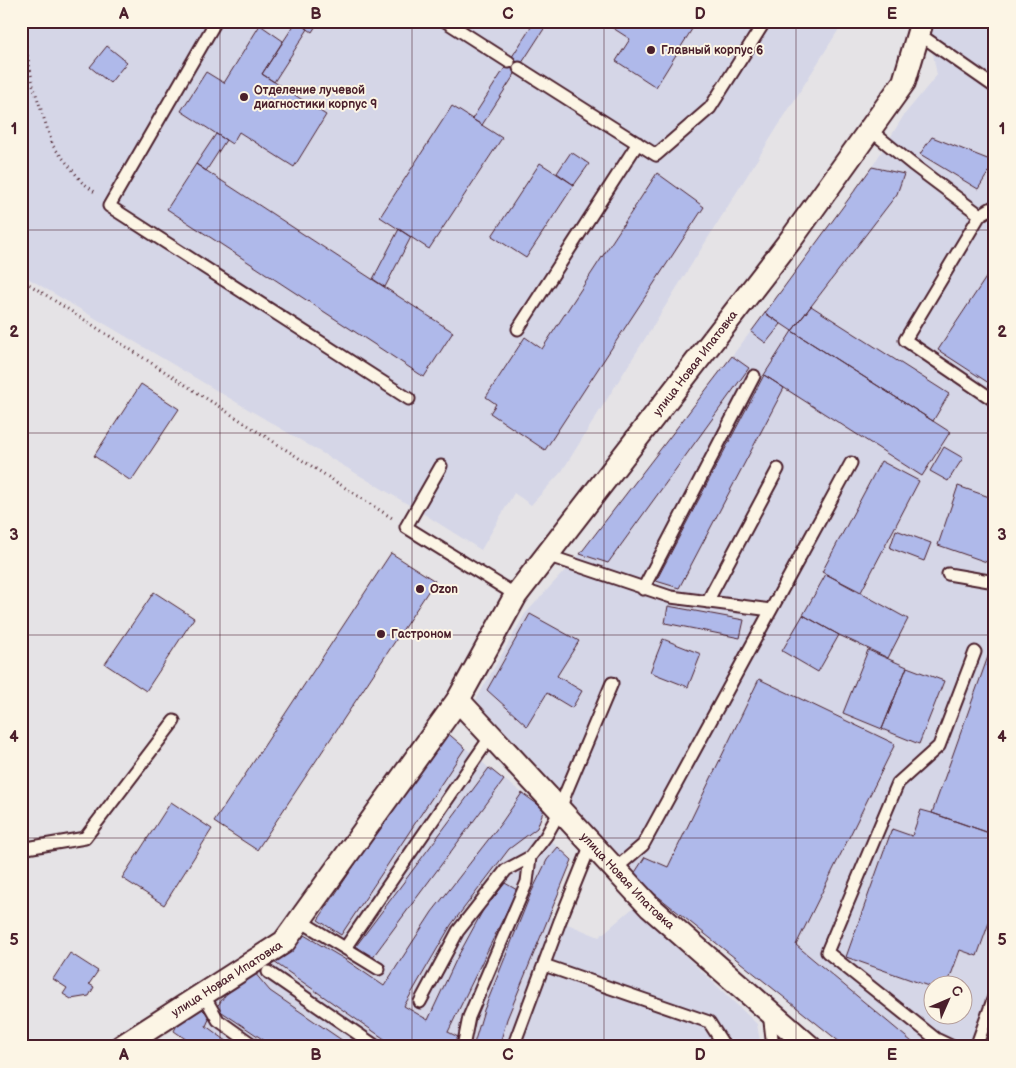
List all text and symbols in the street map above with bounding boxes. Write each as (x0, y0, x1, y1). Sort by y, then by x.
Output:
text: A (118, 5, 129, 24)
text: B (310, 5, 322, 24)
text: C (502, 5, 514, 24)
text: D (694, 5, 706, 24)
text: E (887, 5, 897, 24)
place label: Главный корпус 6 (661, 43, 763, 58)
marker: Главный корпус 6 (645, 44, 657, 56)
place label: Отделение лучевой диагностики корпус 9 (253, 83, 377, 112)
marker: Отделение лучевой диагностики корпус 9 (238, 91, 250, 103)
text: 1 (11, 120, 17, 139)
text: 1 (999, 120, 1005, 139)
street label: улица Новая Ипатовка (650, 307, 741, 419)
text: 2 (9, 323, 19, 342)
text: 2 (997, 323, 1007, 342)
text: 3 (9, 526, 19, 545)
text: 3 (997, 526, 1007, 545)
place label: Ozon (430, 582, 458, 597)
marker: Ozon (414, 583, 426, 595)
place label: Гастроном (391, 627, 452, 642)
marker: Гастроном (375, 628, 387, 640)
text: 4 (9, 728, 19, 747)
text: 4 (997, 728, 1007, 747)
street label: улица Новая Ипатовка (577, 829, 678, 933)
text: 5 (9, 931, 19, 950)
text: 5 (997, 931, 1007, 950)
street label: улица Новая Ипатовка (169, 938, 285, 1020)
north arrow (924, 976, 974, 1026)
text: С (947, 982, 966, 1001)
text: A (118, 1046, 129, 1065)
text: B (310, 1046, 322, 1065)
text: C (502, 1046, 514, 1065)
text: D (694, 1046, 706, 1065)
text: E (887, 1046, 897, 1065)

